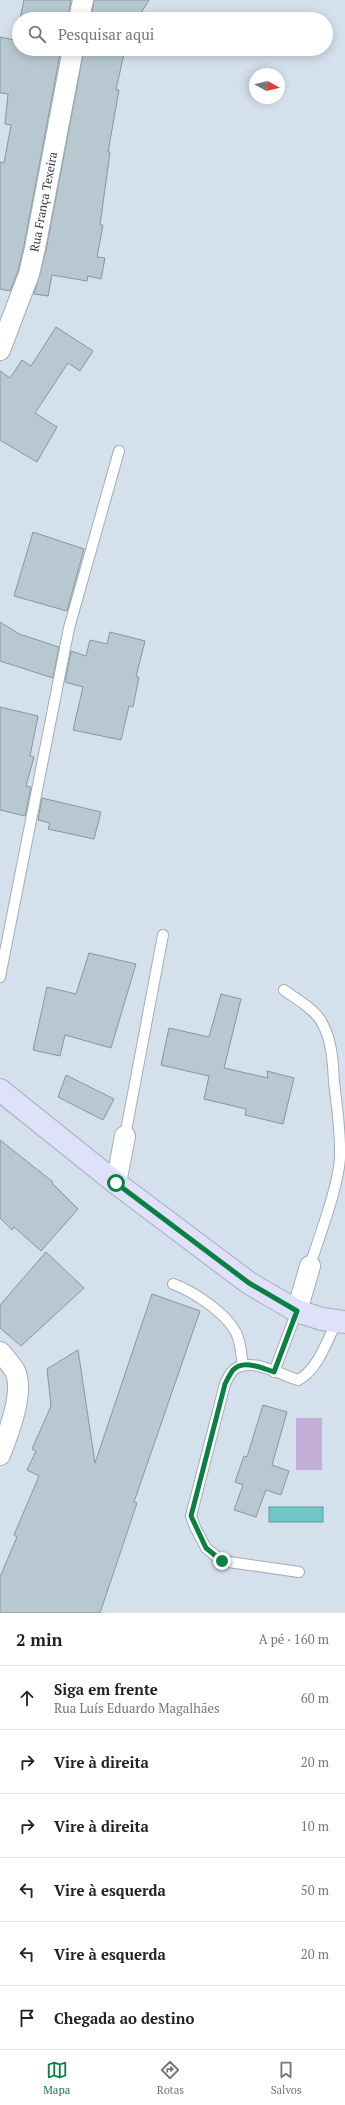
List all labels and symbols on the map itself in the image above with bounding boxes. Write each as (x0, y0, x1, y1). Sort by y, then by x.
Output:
north arrow (249, 68, 285, 104)
street label: Rua França Texeira (26, 151, 60, 253)
route start (107, 1174, 125, 1192)
route end (213, 1552, 231, 1570)

